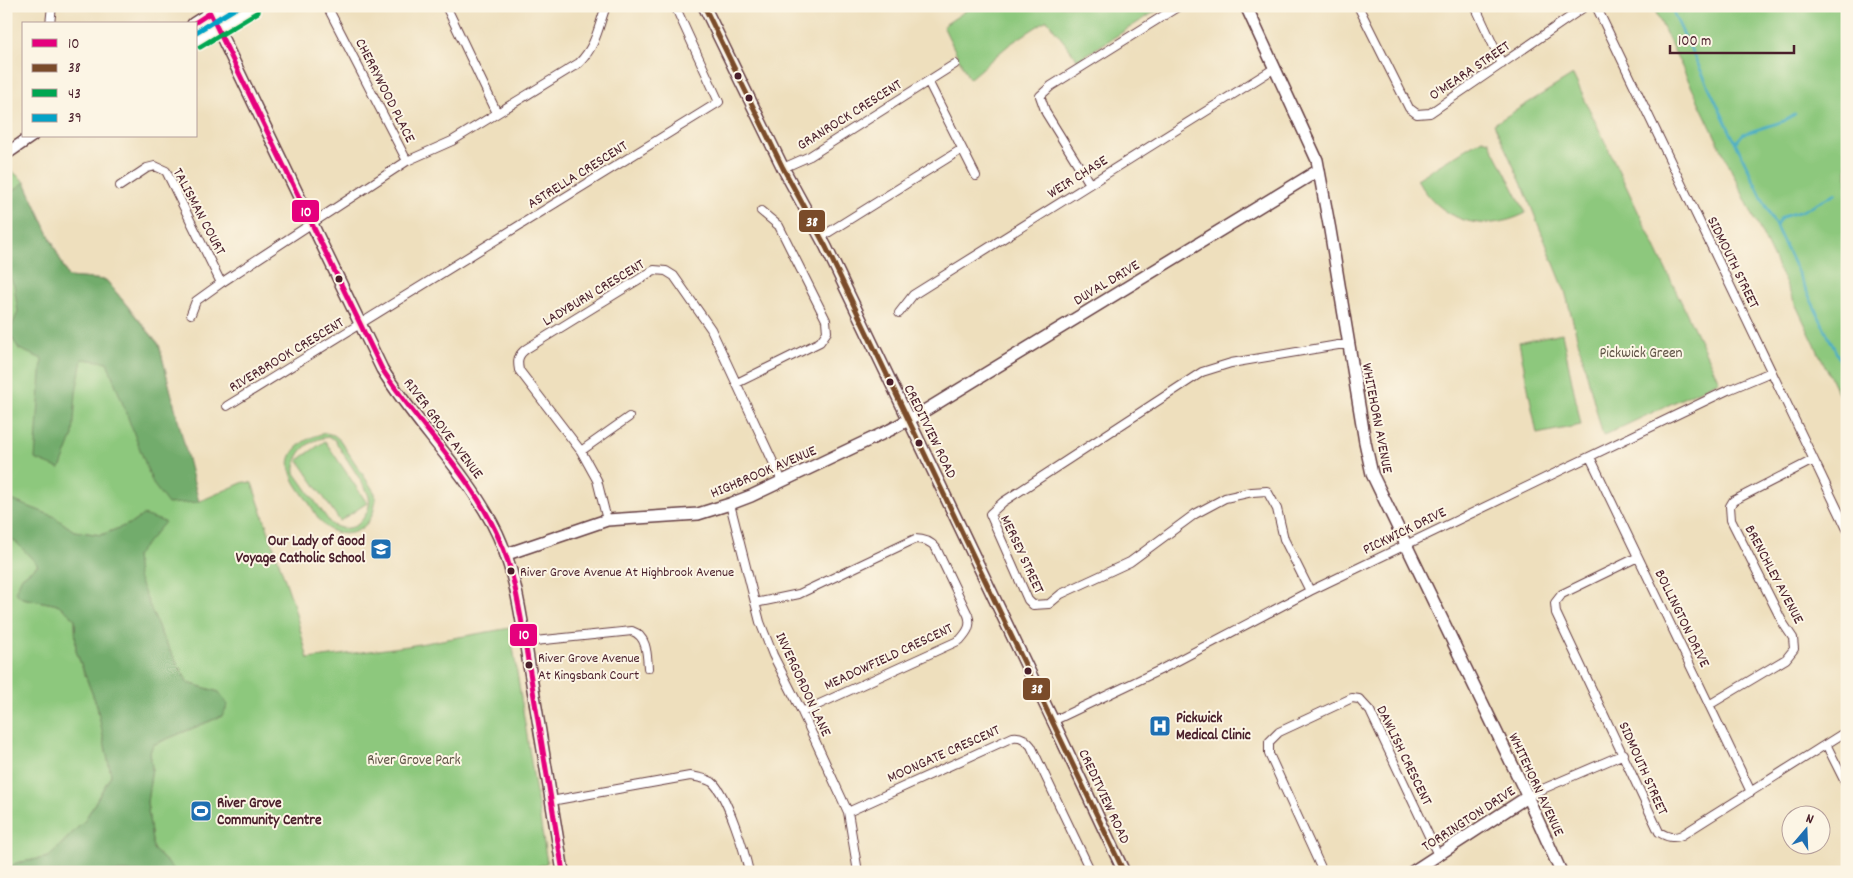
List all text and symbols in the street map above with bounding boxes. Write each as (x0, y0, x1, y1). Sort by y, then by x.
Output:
legend (22, 22, 198, 138)
scale bar (1670, 22, 1794, 54)
text: 100 m (1678, 31, 1711, 53)
text: 10 (68, 34, 79, 56)
street label: CHERRYWOOD PLACE (348, 35, 420, 147)
street label: O'MEARA STREET (1425, 36, 1515, 107)
text: 38 (68, 58, 81, 80)
unlabelled marker (733, 71, 743, 81)
street label: GRANROCK CRESCENT (793, 75, 907, 157)
text: 43 (68, 84, 81, 106)
unlabelled marker (744, 93, 754, 103)
text: 39 (68, 108, 82, 130)
street label: ASTRELLA CRESCENT (524, 136, 632, 215)
street label: WEIR CHASE (1044, 150, 1113, 205)
street label: TALISMAN COURT (166, 164, 230, 259)
line badge: 10 (291, 199, 320, 223)
text: 10 (301, 203, 311, 223)
line badge: 38 (798, 209, 826, 233)
text: 38 (806, 213, 818, 233)
street label: SIDMOUTH STREET (1700, 213, 1764, 313)
street label: LADYBURN CRESCENT (539, 254, 649, 333)
street label: DUVAL DRIVE (1070, 255, 1144, 312)
unlabelled marker (334, 274, 344, 284)
street label: RIVERBROOK CRESCENT (225, 313, 349, 399)
park label: Pickwick Green (1599, 343, 1683, 365)
street label: WHITEHORN AVENUE (1355, 361, 1398, 476)
street label: RIVER GROVE AVENUE (397, 374, 488, 484)
unlabelled marker (885, 377, 895, 387)
street label: CREDITVIEW ROAD (897, 381, 962, 483)
unlabelled marker (914, 438, 924, 448)
street label: HIGHBROOK AVENUE (707, 441, 820, 505)
street label: PICKWICK DRIVE (1359, 502, 1451, 562)
street label: MERSEY STREET (993, 512, 1049, 598)
street label: BRENCHLEY AVENUE (1738, 522, 1809, 629)
place label: Our Lady of Good Voyage Catholic School (236, 531, 365, 570)
school or university icon: Our Lady of Good Voyage Catholic School (369, 537, 393, 561)
place label: River Grove Avenue At Highbrook Avenue (520, 563, 734, 583)
marker: River Grove Avenue At Highbrook Avenue (506, 566, 516, 576)
street label: BOLLINGTON DRIVE (1648, 566, 1715, 672)
street label: MEADOWFIELD CRESCENT (821, 618, 957, 697)
line badge: 10 (509, 623, 538, 647)
text: 10 (519, 626, 529, 646)
street label: INVERGORDON LANE (768, 629, 836, 741)
place label: River Grove Avenue At Kingsbank Court (538, 649, 640, 686)
marker: River Grove Avenue At Kingsbank Court (524, 660, 534, 670)
unlabelled marker (1023, 666, 1033, 676)
line badge: 38 (1022, 677, 1051, 701)
text: 38 (1031, 680, 1043, 700)
street label: DAWLISH CRESCENT (1369, 702, 1437, 810)
place label: Pickwick Medical Clinic (1176, 708, 1251, 747)
hospital icon: Pickwick Medical Clinic (1148, 714, 1172, 738)
street label: SIDMOUTH STREET (1612, 719, 1673, 819)
street label: MOONGATE CRESCENT (884, 720, 1004, 790)
street label: WHITEHORN AVENUE (1502, 730, 1569, 840)
street label: CREDITVIEW ROAD (1072, 746, 1135, 848)
park label: River Grove Park (367, 750, 461, 772)
street label: TORRINGTON DRIVE (1418, 781, 1521, 858)
place label: River Grove Community Centre (217, 793, 322, 832)
sports icon: River Grove Community Centre (189, 799, 213, 823)
north arrow (1780, 806, 1830, 856)
text: N (1803, 809, 1816, 830)

